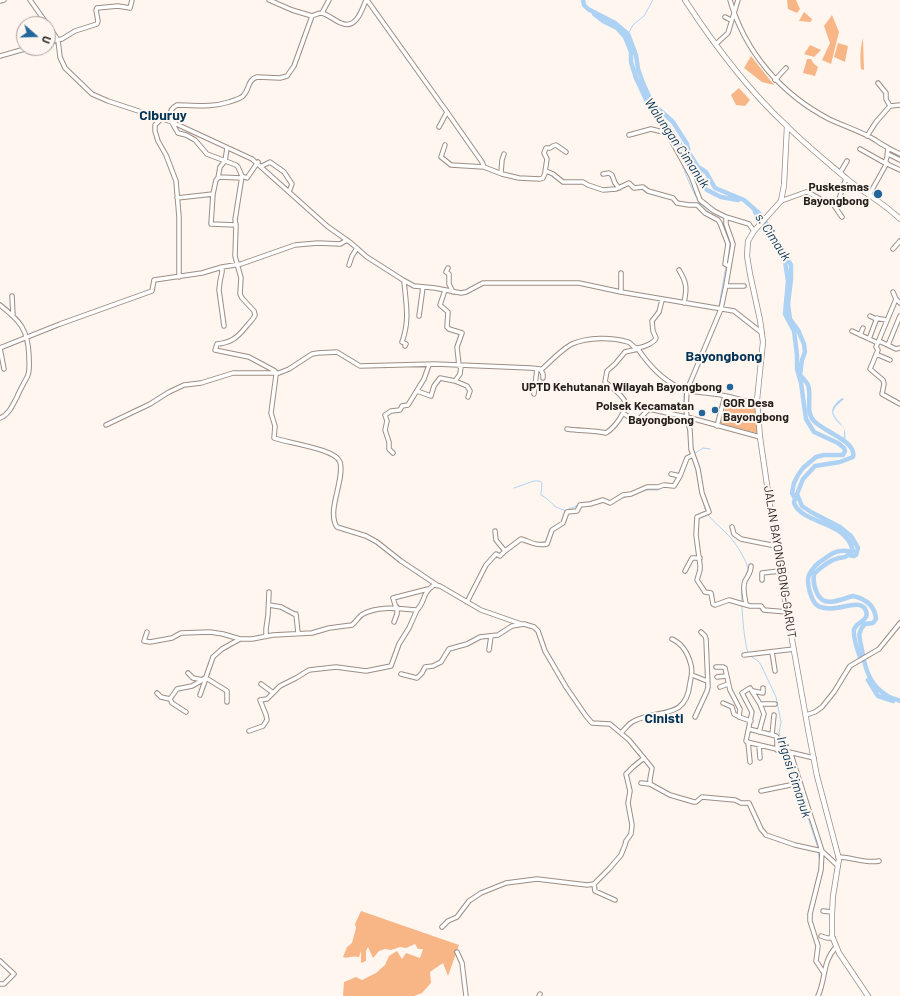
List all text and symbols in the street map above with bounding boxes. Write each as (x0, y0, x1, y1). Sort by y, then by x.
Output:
north arrow (16, 16, 56, 56)
text: U (40, 34, 54, 45)
water label: Walungan Cimanuk (641, 95, 713, 191)
district label: Ciburuy (139, 107, 187, 123)
place label: Puskesmas Bayongbong (803, 180, 869, 208)
marker: Puskesmas Bayongbong (872, 188, 884, 200)
water label: s. Cimauk (752, 210, 794, 264)
district label: Bayongbong (686, 348, 762, 364)
place label: UPTD Kehutanan Wilayah Bayongbong (521, 380, 722, 394)
marker: UPTD Kehutanan Wilayah Bayongbong (725, 382, 735, 392)
place label: GOR Desa Bayongbong (723, 396, 789, 424)
place label: Polsek Kecamatan Bayongbong (596, 399, 694, 427)
marker: GOR Desa Bayongbong (710, 405, 720, 415)
marker: Polsek Kecamatan Bayongbong (697, 408, 707, 418)
street label: JALAN BAYONGBONG-GARUT (761, 485, 799, 639)
district label: Cinisti (644, 710, 684, 726)
water label: Irigasi Cimanuk (774, 734, 814, 820)

